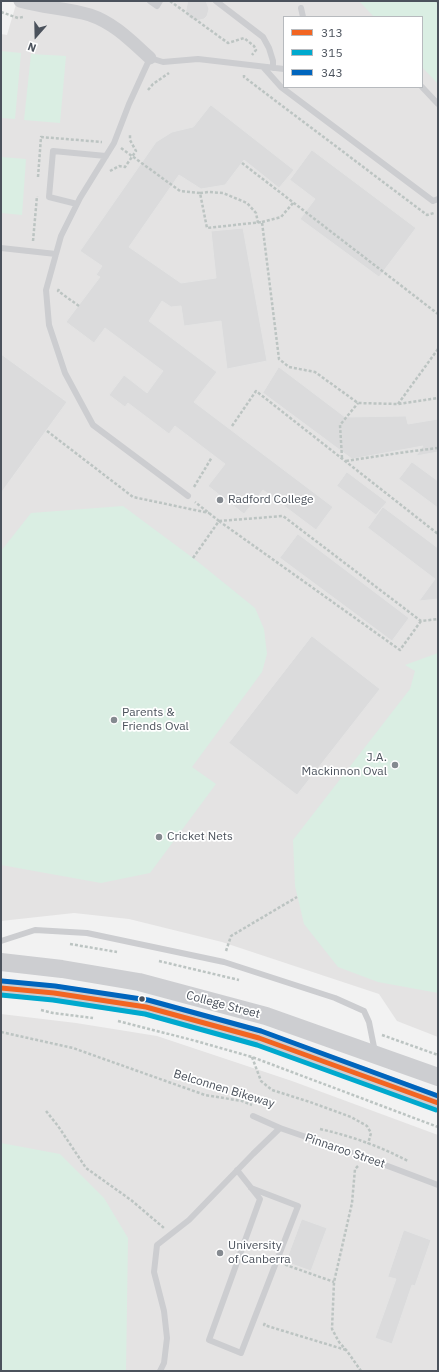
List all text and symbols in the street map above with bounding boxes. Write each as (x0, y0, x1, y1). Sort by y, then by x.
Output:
north arrow (16, 16, 56, 56)
legend (283, 16, 423, 88)
text: 313 (321, 25, 343, 40)
text: N (26, 39, 38, 55)
text: 315 (321, 45, 343, 60)
text: 343 (321, 65, 343, 80)
place label: Radford College (228, 493, 314, 507)
marker: Radford College (215, 495, 225, 505)
place label: Parents & Friends Oval (122, 706, 189, 734)
marker: Parents & Friends Oval (109, 715, 119, 725)
place label: J.A. Mackinnon Oval (302, 751, 387, 779)
marker: J.A. Mackinnon Oval (390, 760, 400, 770)
place label: Cricket Nets (167, 830, 233, 844)
marker: Cricket Nets (154, 832, 164, 842)
street label: College Street (185, 988, 261, 1022)
unlabelled marker (137, 994, 147, 1004)
street label: Belconnen Bikeway (172, 1067, 276, 1111)
street label: Pinnaroo Street (303, 1131, 387, 1171)
place label: University of Canberra (228, 1239, 291, 1267)
marker: University of Canberra (215, 1248, 225, 1258)

